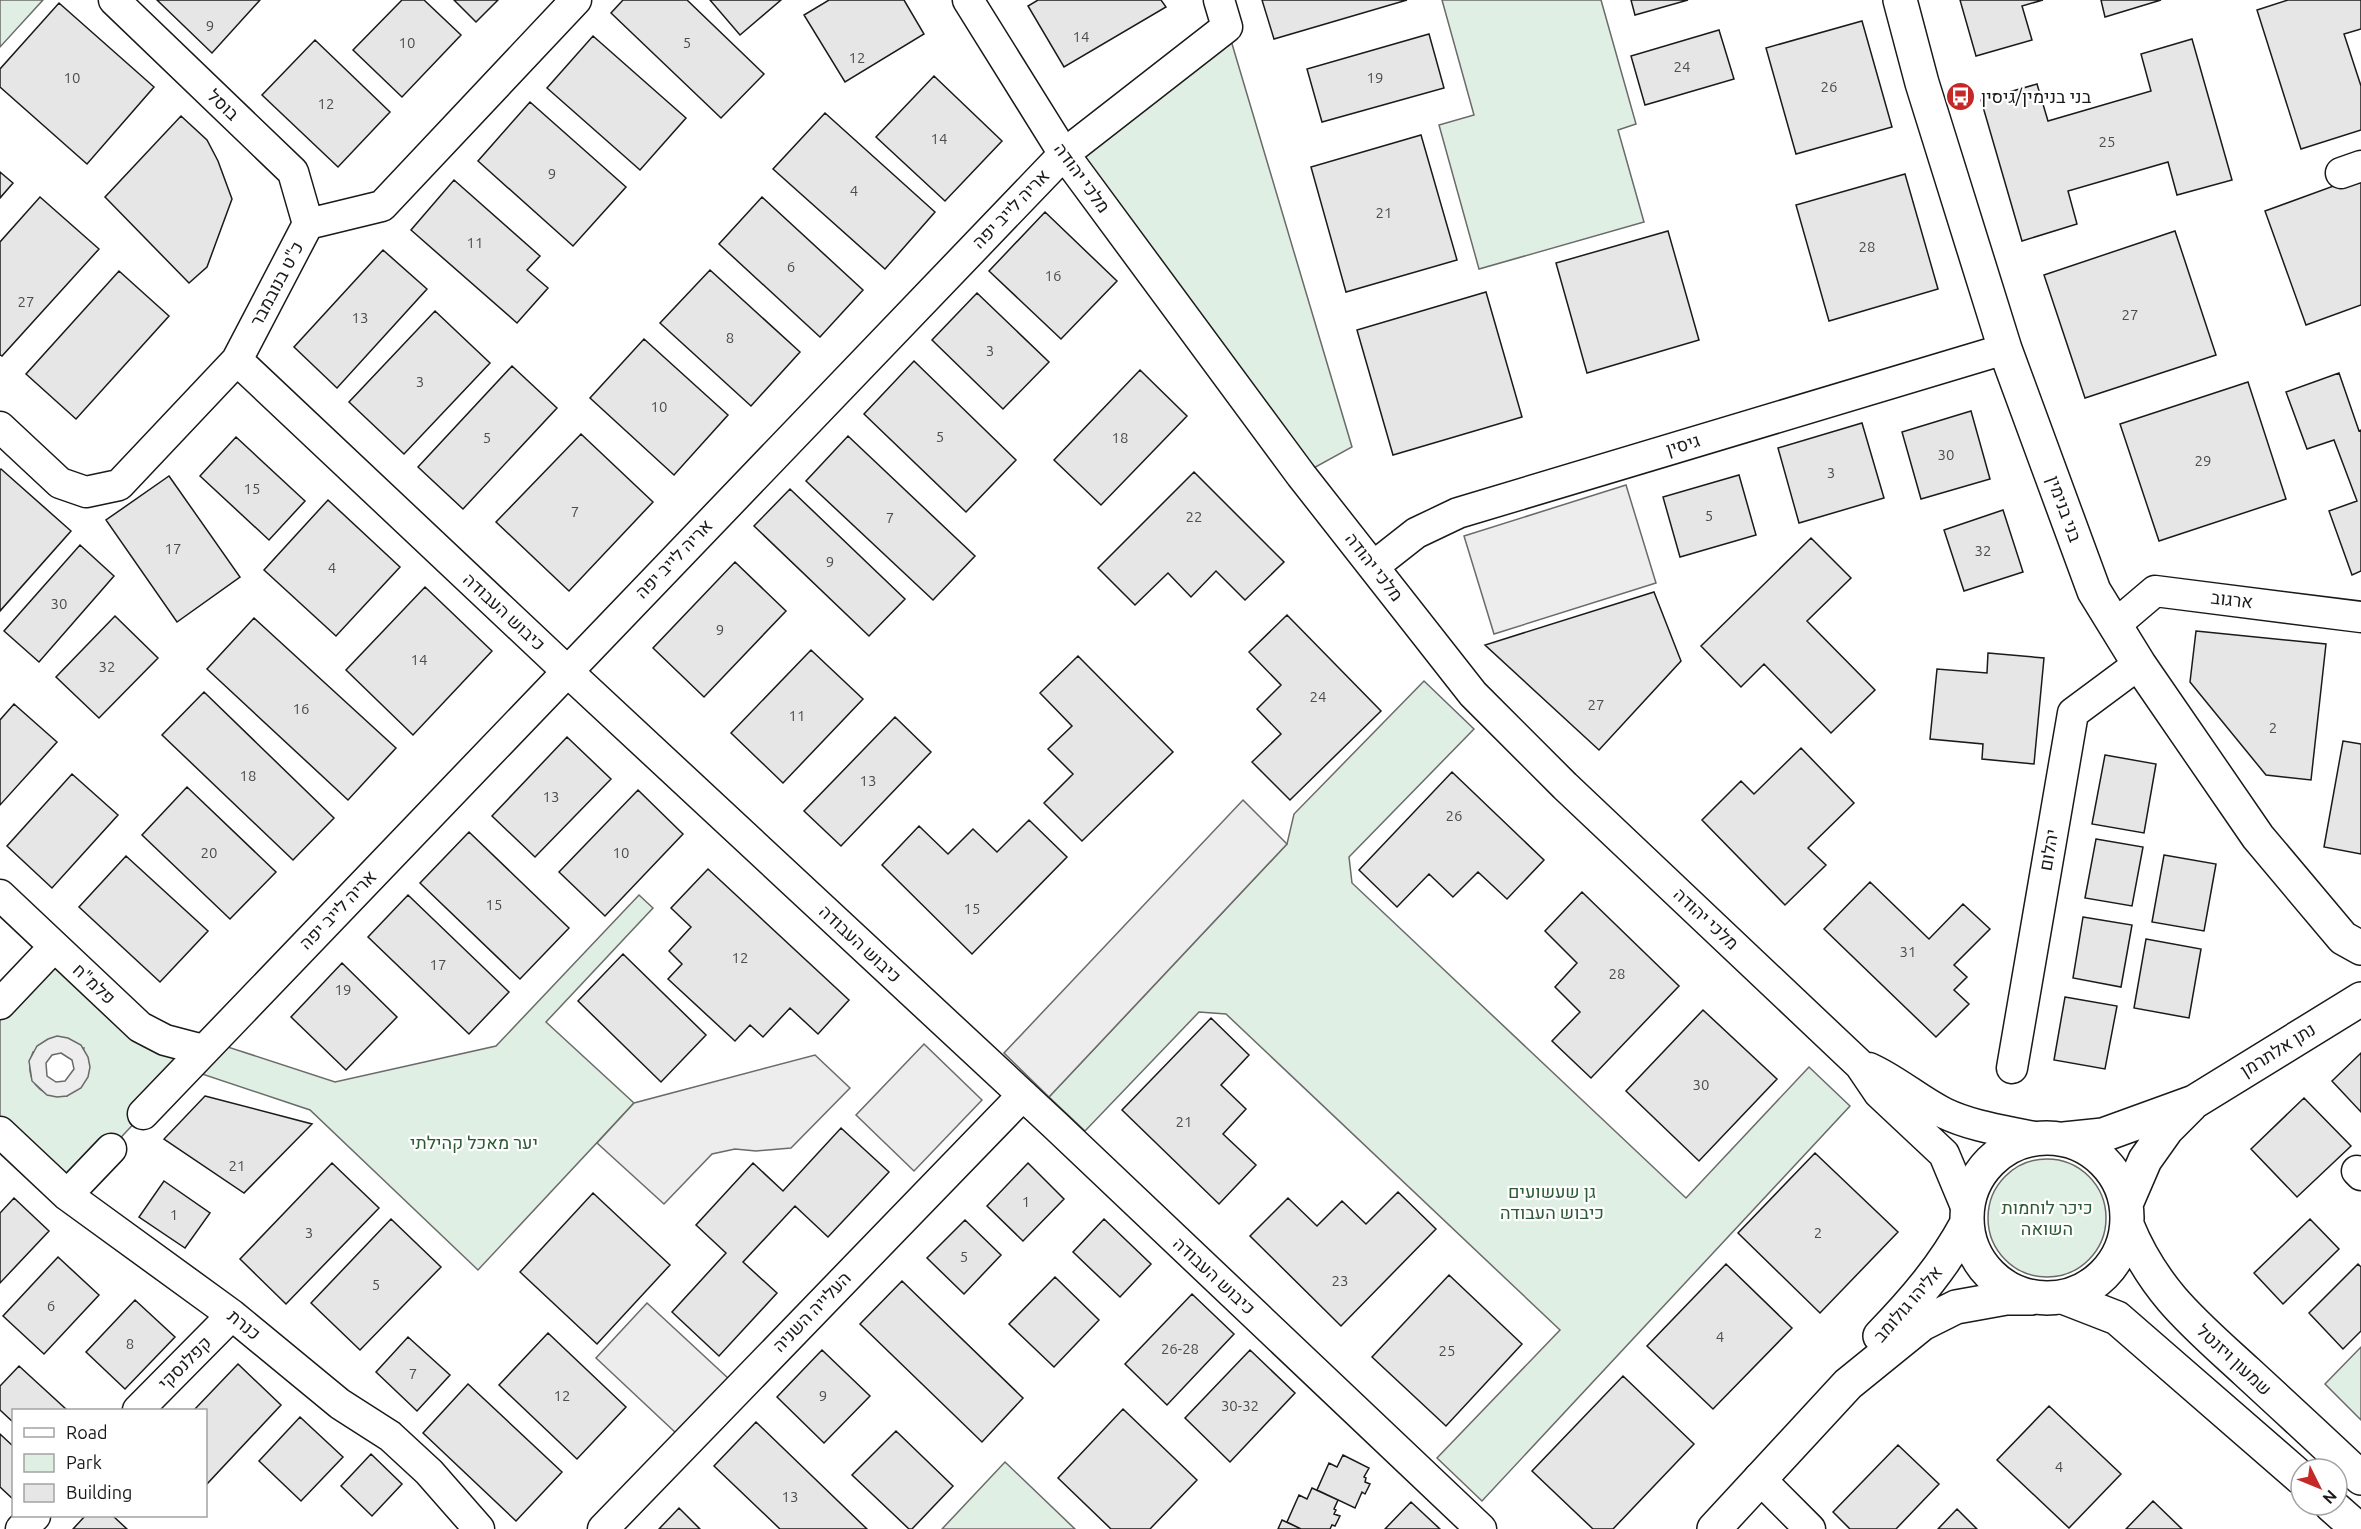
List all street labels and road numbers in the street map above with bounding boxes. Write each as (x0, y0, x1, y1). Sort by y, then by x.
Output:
street label: בוסל (204, 85, 244, 124)
street label: מלכי יהודה (1051, 139, 1115, 216)
street label: אריה לייב יפה (968, 165, 1053, 252)
street label: כ"ט בנובמבר (246, 238, 307, 329)
street label: גיסין (1663, 429, 1702, 460)
street label: בני בנימין (2043, 473, 2086, 545)
street label: אריה לייב יפה (631, 515, 716, 602)
street label: מלכי יהודה (1342, 528, 1408, 605)
street label: כיבוש העבודה (460, 568, 550, 654)
street label: ארגוב (2210, 587, 2254, 612)
street label: יהלום (2035, 827, 2062, 872)
street label: אריה לייב יפה (295, 866, 380, 953)
street label: מלכי יהודה (1670, 883, 1743, 953)
street label: כיבוש העבודה (816, 900, 906, 986)
street label: פלמ"ח (70, 959, 120, 1008)
street label: נתן אלתרמן (2236, 1018, 2319, 1081)
street label: כיבוש העבודה (1170, 1232, 1260, 1318)
street label: אליהו גולומב (1869, 1261, 1946, 1345)
street label: העלייה השניה (768, 1267, 854, 1355)
street label: כנרת (224, 1305, 265, 1343)
street label: שמעון ויזנטל (2193, 1320, 2276, 1400)
street label: קפלנסקי (154, 1332, 216, 1394)

